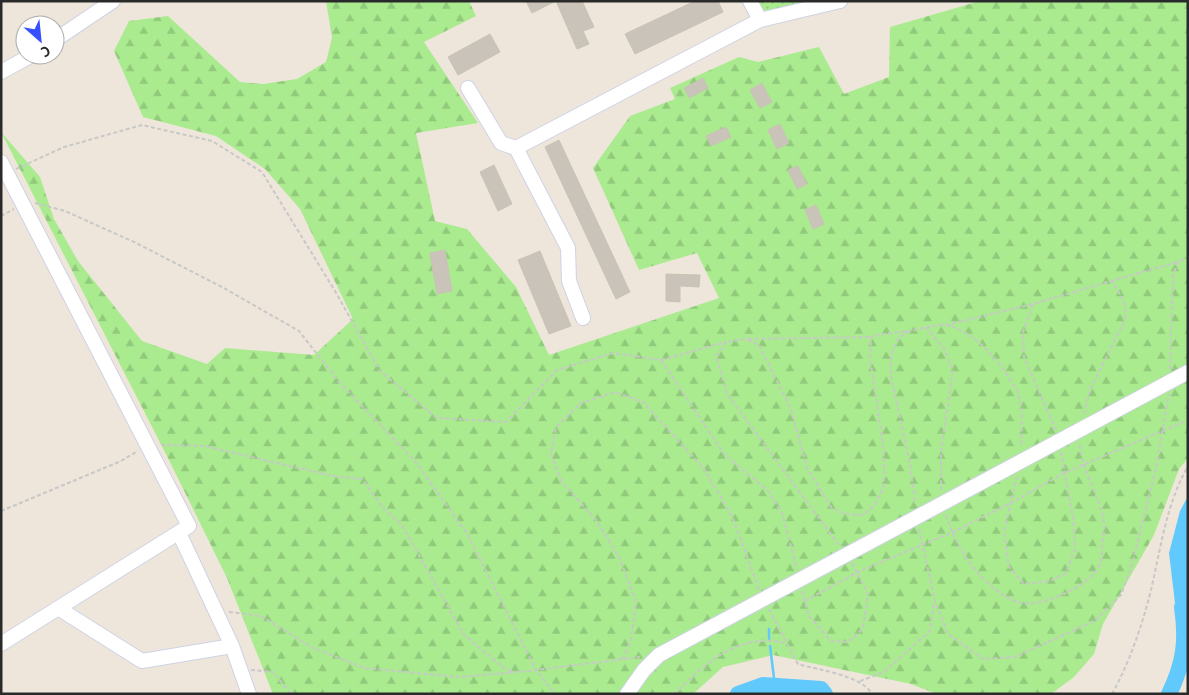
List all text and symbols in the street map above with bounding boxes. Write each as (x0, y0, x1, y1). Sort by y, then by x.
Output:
north arrow (15, 15, 65, 65)
text: С (38, 42, 53, 61)

